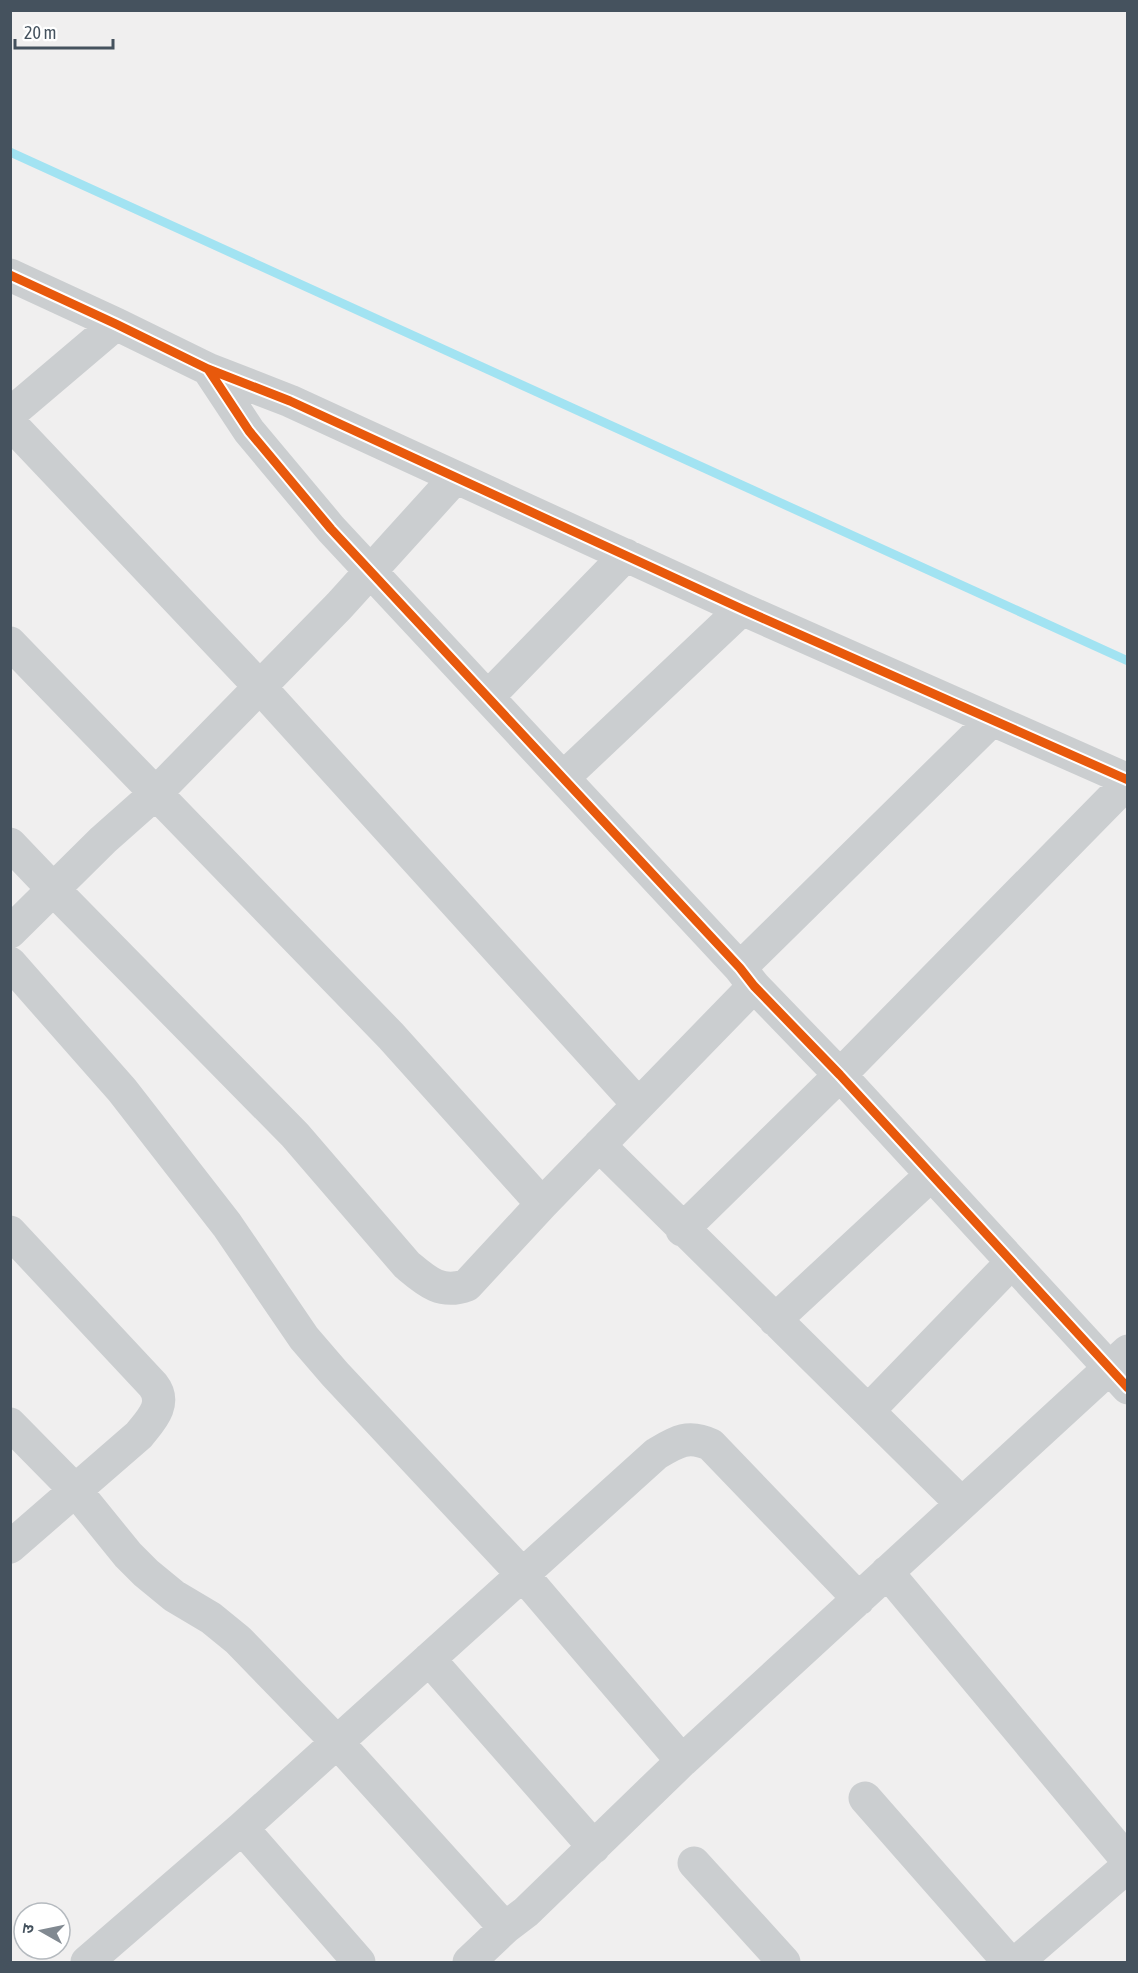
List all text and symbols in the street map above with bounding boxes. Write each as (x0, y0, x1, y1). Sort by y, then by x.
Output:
scale bar (15, 12, 112, 50)
text: 20 m (24, 22, 56, 43)
north arrow (12, 1901, 72, 1961)
text: उ (18, 1922, 37, 1935)

